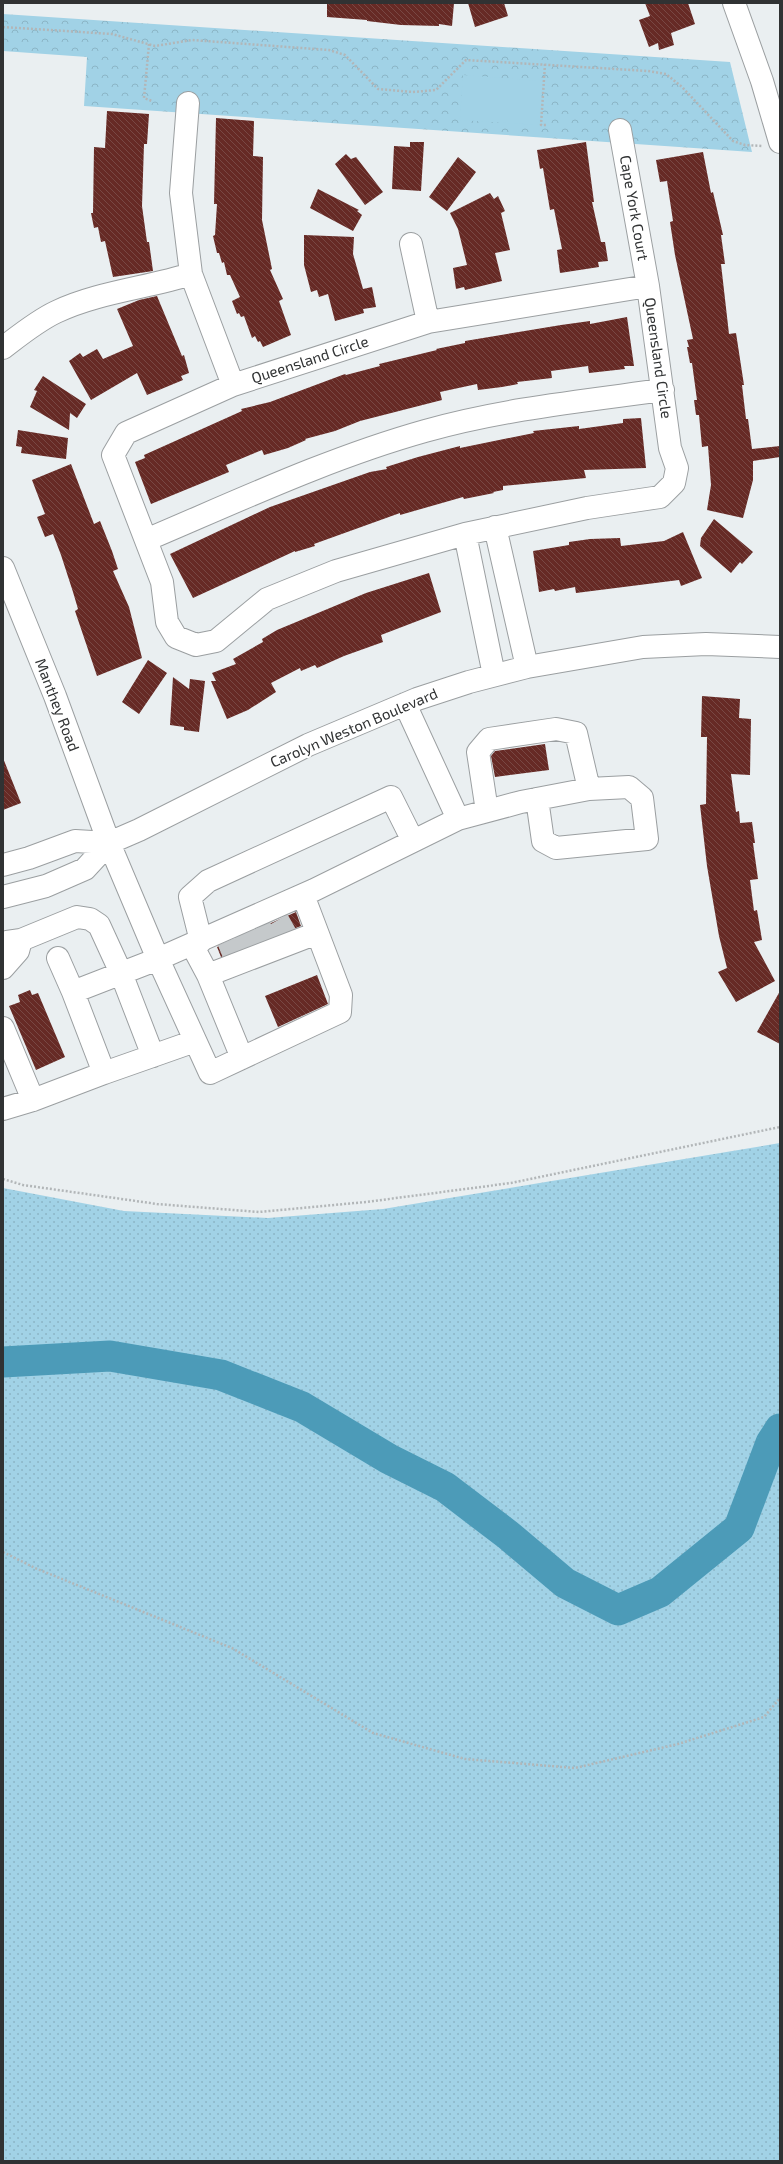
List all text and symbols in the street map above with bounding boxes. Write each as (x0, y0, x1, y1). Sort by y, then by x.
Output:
street label: Cape York Court (617, 154, 653, 262)
street label: Queensland Circle (641, 296, 676, 420)
street label: Queensland Circle (249, 332, 371, 387)
street label: Manthey Road (32, 656, 84, 754)
street label: Carolyn Weston Boulevard (267, 684, 440, 771)

